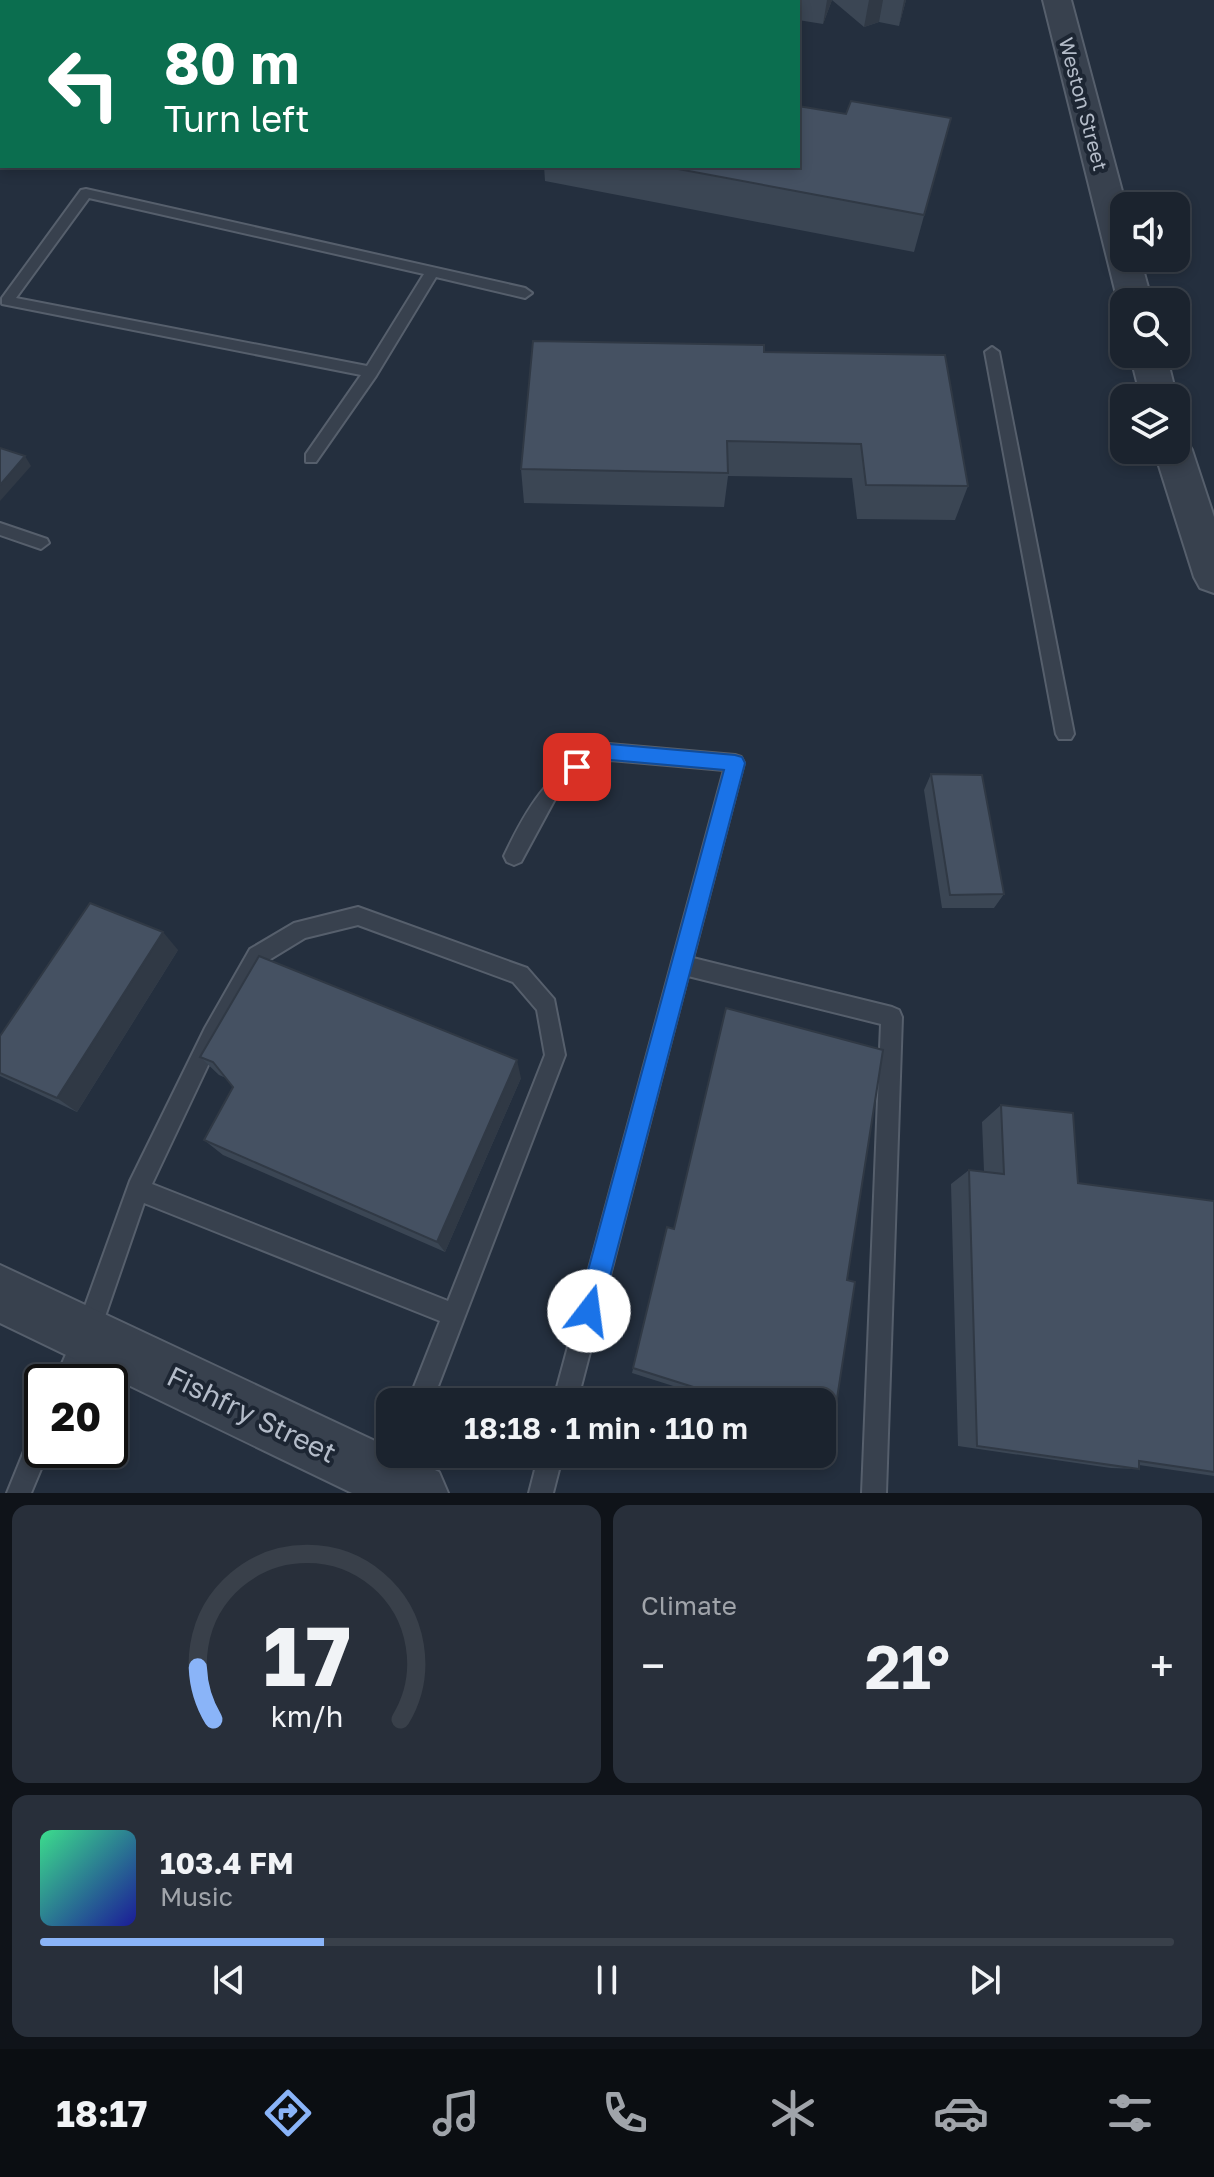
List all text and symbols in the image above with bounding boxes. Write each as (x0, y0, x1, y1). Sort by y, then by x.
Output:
text: 80 m (164, 29, 299, 96)
icon: left (32, 32, 136, 136)
street label: Weston Street (1055, 35, 1113, 173)
text: Turn left (164, 97, 310, 140)
map controls (1110, 192, 1190, 464)
button: sound (1110, 192, 1190, 272)
button: search (1110, 288, 1190, 368)
button: layers (1110, 384, 1190, 464)
pin (543, 733, 611, 801)
icon: arrive (555, 745, 599, 789)
position arrow (547, 1269, 631, 1353)
street label: Fishfry Street (162, 1359, 342, 1469)
speed limit sign: 20 (24, 1364, 128, 1468)
text: 18:18 · 1 min · 110 m (464, 1410, 748, 1446)
text: Climate (641, 1590, 737, 1621)
text: 17 (262, 1604, 351, 1704)
text: 21° (865, 1630, 950, 1702)
text: − (641, 1639, 665, 1692)
text: + (1150, 1639, 1174, 1692)
text: km/h (270, 1699, 343, 1733)
text: 103.4 FM (160, 1845, 294, 1881)
text: Music (160, 1881, 233, 1912)
icon: previous (207, 1958, 251, 2002)
icon: pause (585, 1958, 629, 2002)
icon: next (963, 1958, 1007, 2002)
icon: directions (260, 2085, 316, 2141)
icon: music (428, 2085, 484, 2141)
icon: phone (597, 2085, 653, 2141)
icon: climate (765, 2085, 821, 2141)
icon: car (933, 2085, 989, 2141)
icon: filters (1102, 2085, 1158, 2141)
text: 18:17 (56, 2092, 147, 2135)

